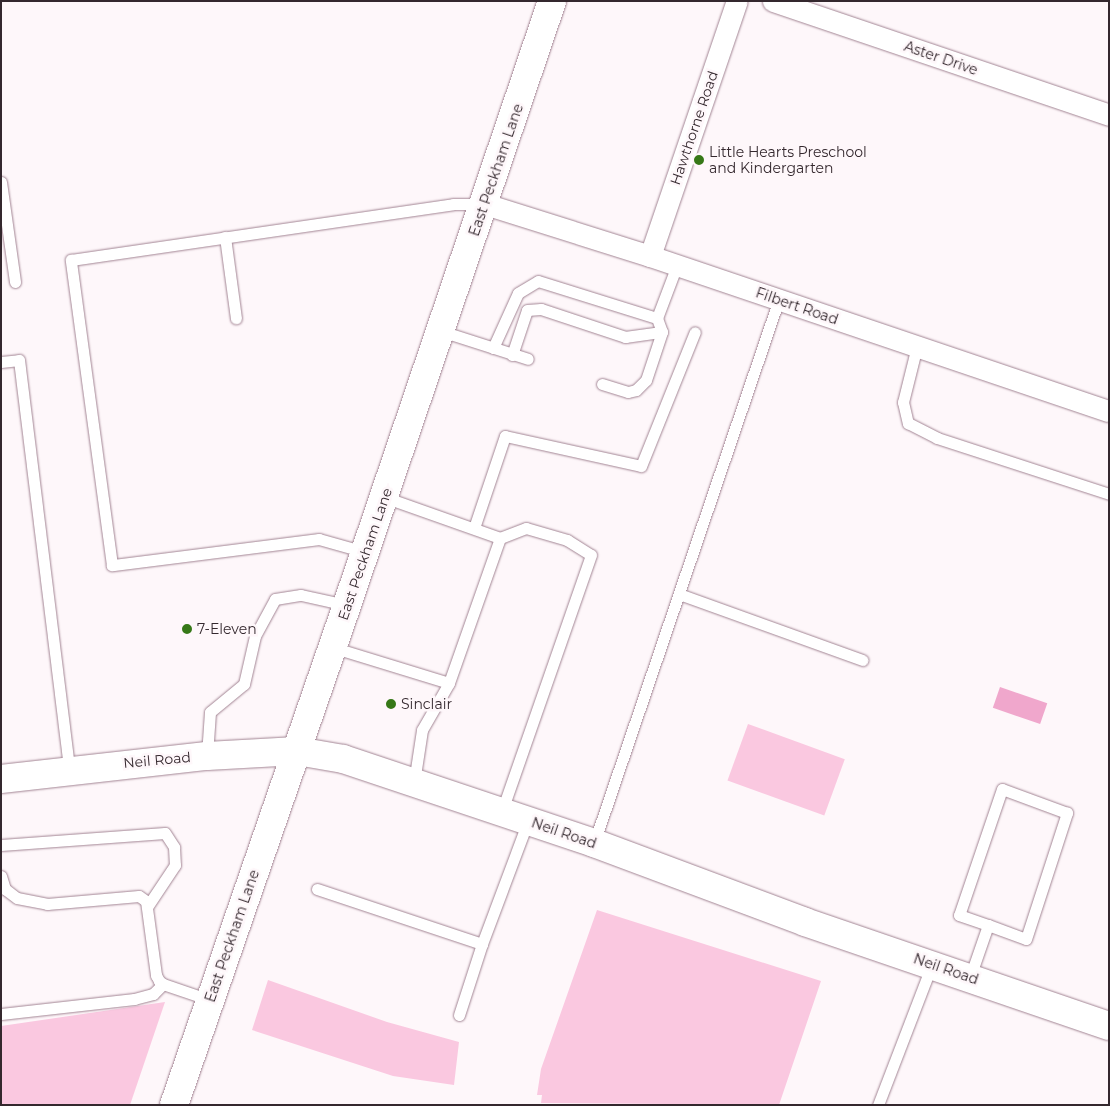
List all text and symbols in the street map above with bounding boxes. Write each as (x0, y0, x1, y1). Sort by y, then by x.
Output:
street label: Aster Drive (902, 38, 980, 78)
street label: Hawthorne Road (667, 69, 721, 187)
street label: East Peckham Lane (465, 102, 527, 238)
place label: Little Hearts Preschool and Kindergarten (709, 144, 867, 176)
marker: Little Hearts Preschool and Kindergarten (693, 154, 705, 166)
street label: Filbert Road (754, 284, 840, 328)
street label: East Peckham Lane (334, 486, 396, 622)
place label: 7-Eleven (197, 621, 257, 637)
marker: 7-Eleven (181, 623, 193, 635)
place label: Sinclair (401, 696, 452, 712)
marker: Sinclair (385, 698, 397, 710)
street label: Neil Road (123, 749, 191, 771)
street label: Neil Road (529, 814, 599, 852)
street label: East Peckham Lane (201, 868, 263, 1004)
street label: Neil Road (911, 950, 981, 988)

